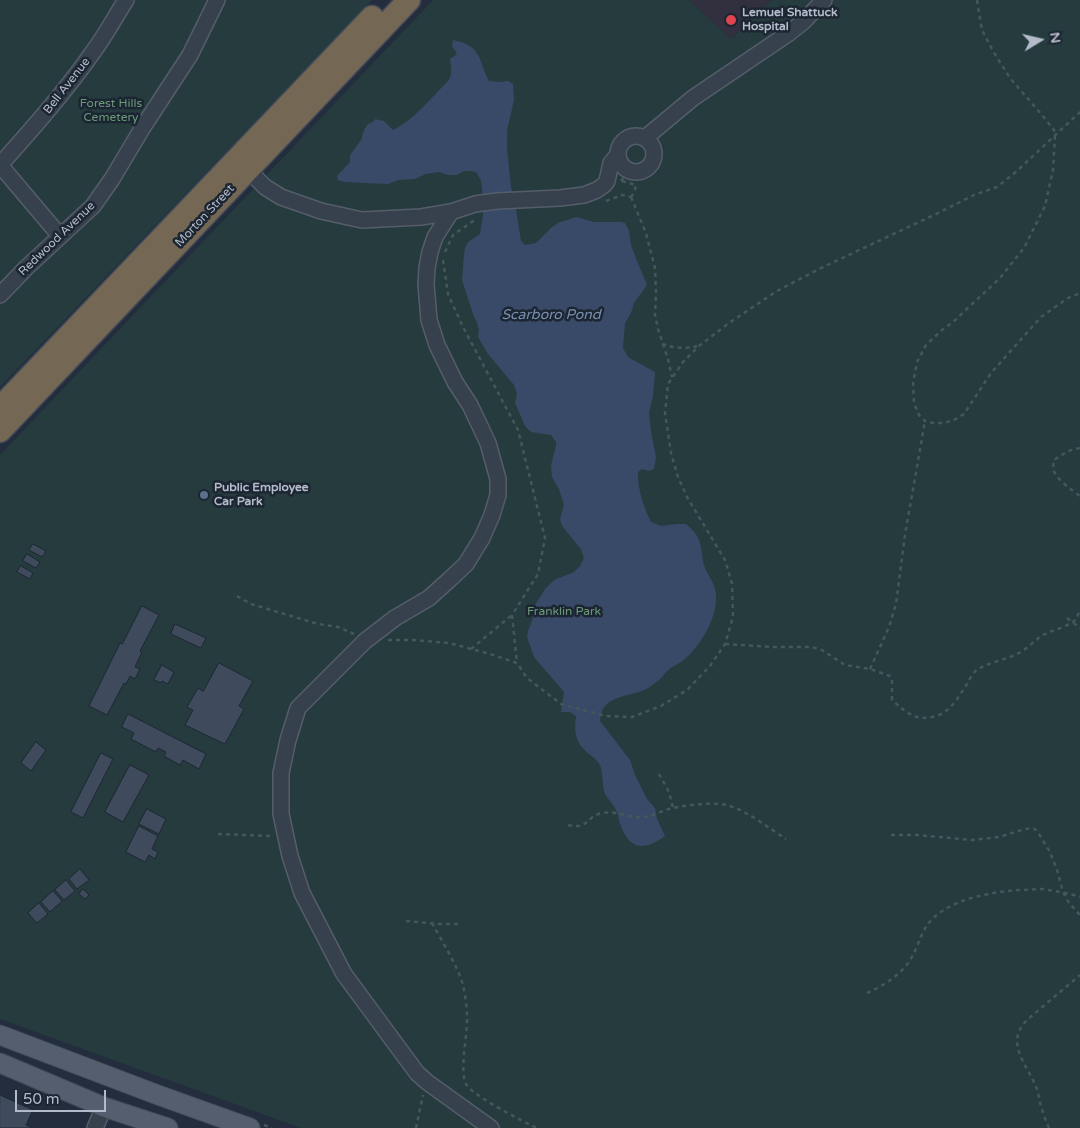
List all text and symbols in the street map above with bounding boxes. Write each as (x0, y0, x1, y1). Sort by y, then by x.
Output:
place label: Lemuel Shattuck Hospital (742, 6, 837, 34)
marker: Lemuel Shattuck Hospital (724, 13, 738, 27)
north arrow (1015, 15, 1065, 65)
text: N (1046, 31, 1065, 44)
street label: Bell Avenue (41, 55, 93, 117)
park label: Forest Hills Cemetery (80, 97, 142, 125)
street label: Morton Street (173, 182, 237, 250)
street label: Redwood Avenue (16, 199, 98, 279)
water label: Scarboro Pond (501, 307, 601, 323)
place label: Public Employee Car Park (214, 481, 309, 509)
marker: Public Employee Car Park (198, 489, 210, 501)
park label: Franklin Park (527, 605, 601, 619)
scale bar (18, 1080, 109, 1112)
text: 50 m (23, 1090, 60, 1108)

